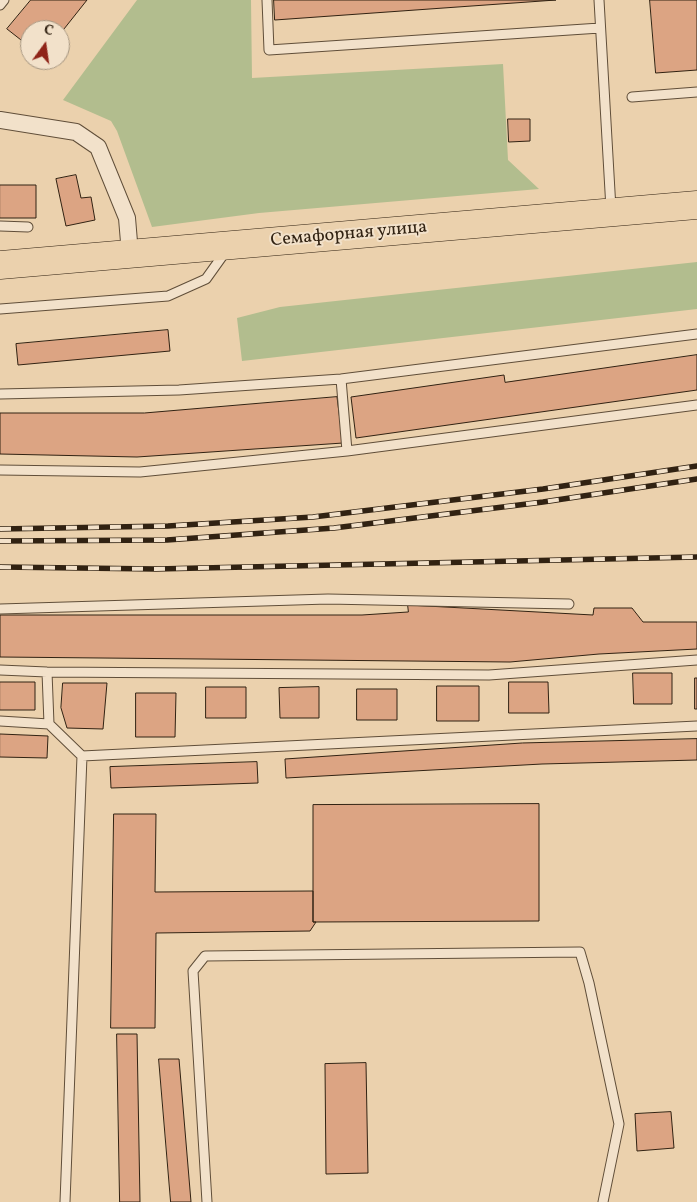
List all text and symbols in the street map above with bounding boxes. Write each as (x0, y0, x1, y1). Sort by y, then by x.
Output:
north arrow (20, 20, 70, 70)
text: С (42, 21, 55, 41)
street label: Семафорная улица (270, 217, 428, 253)

